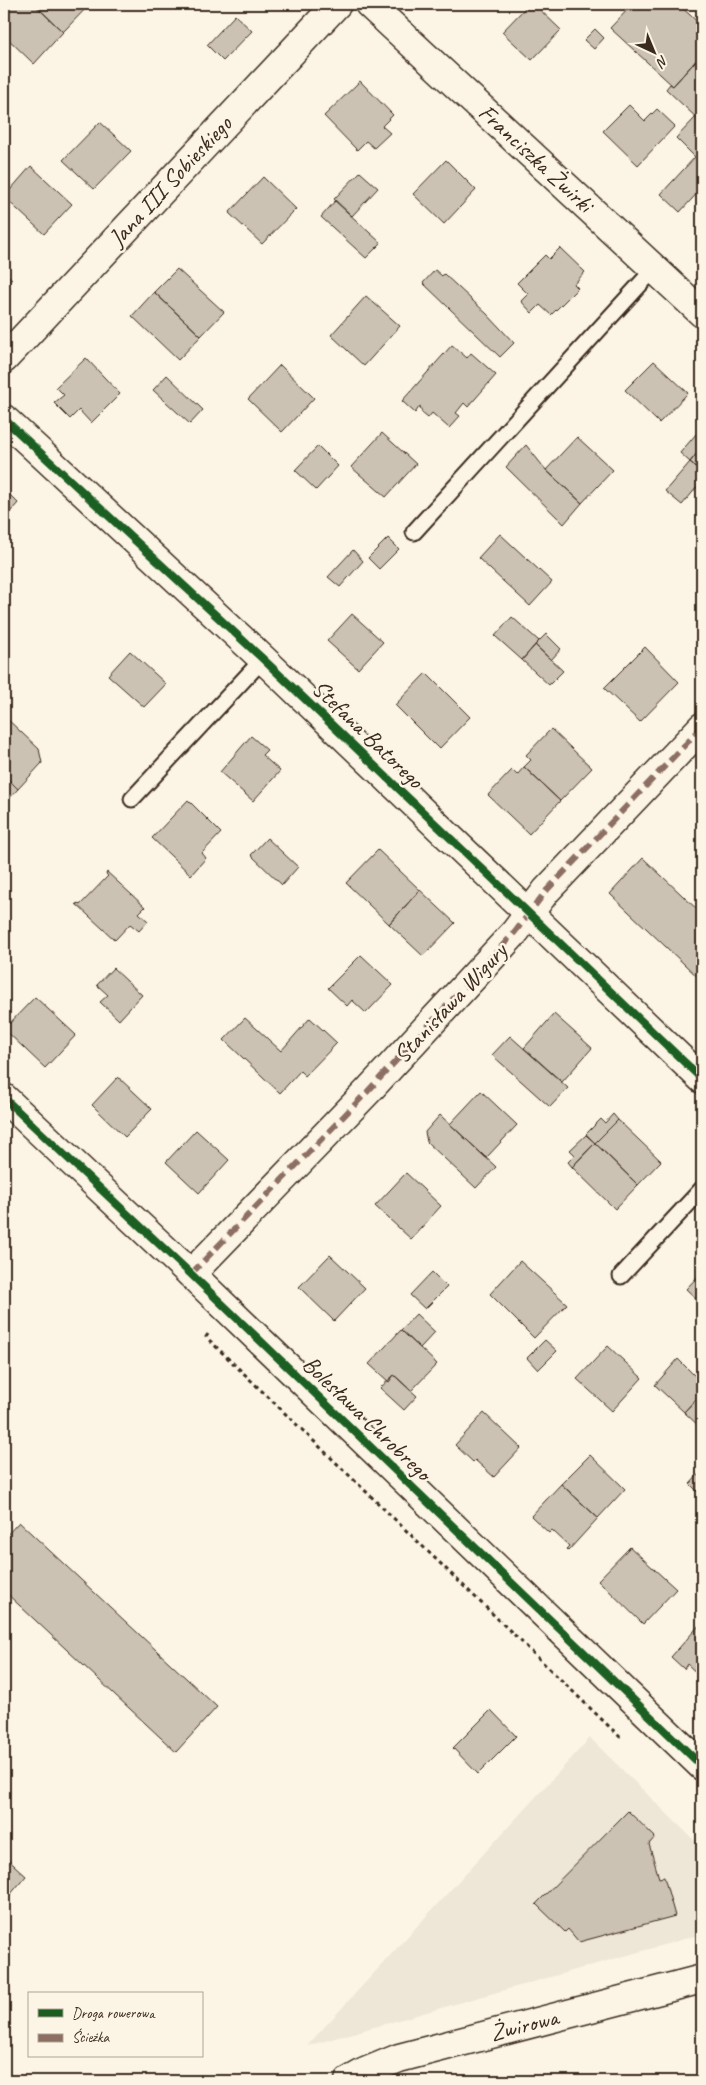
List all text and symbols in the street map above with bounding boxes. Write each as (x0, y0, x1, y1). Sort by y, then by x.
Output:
north arrow (628, 28, 678, 78)
text: N (652, 52, 672, 72)
street label: Franciszka Żwirki (473, 97, 601, 220)
street label: Jana III Sobieskiego (101, 108, 239, 253)
street label: Stefana Batorego (306, 673, 431, 796)
street label: Stanisława Wigury (387, 935, 515, 1069)
street label: Bolesława Chrobrego (296, 1349, 440, 1489)
legend (28, 1992, 202, 2058)
street label: Żwirowa (487, 2002, 563, 2048)
text: Droga rowerowa (72, 2004, 156, 2023)
text: Ścieżka (72, 2028, 110, 2047)

